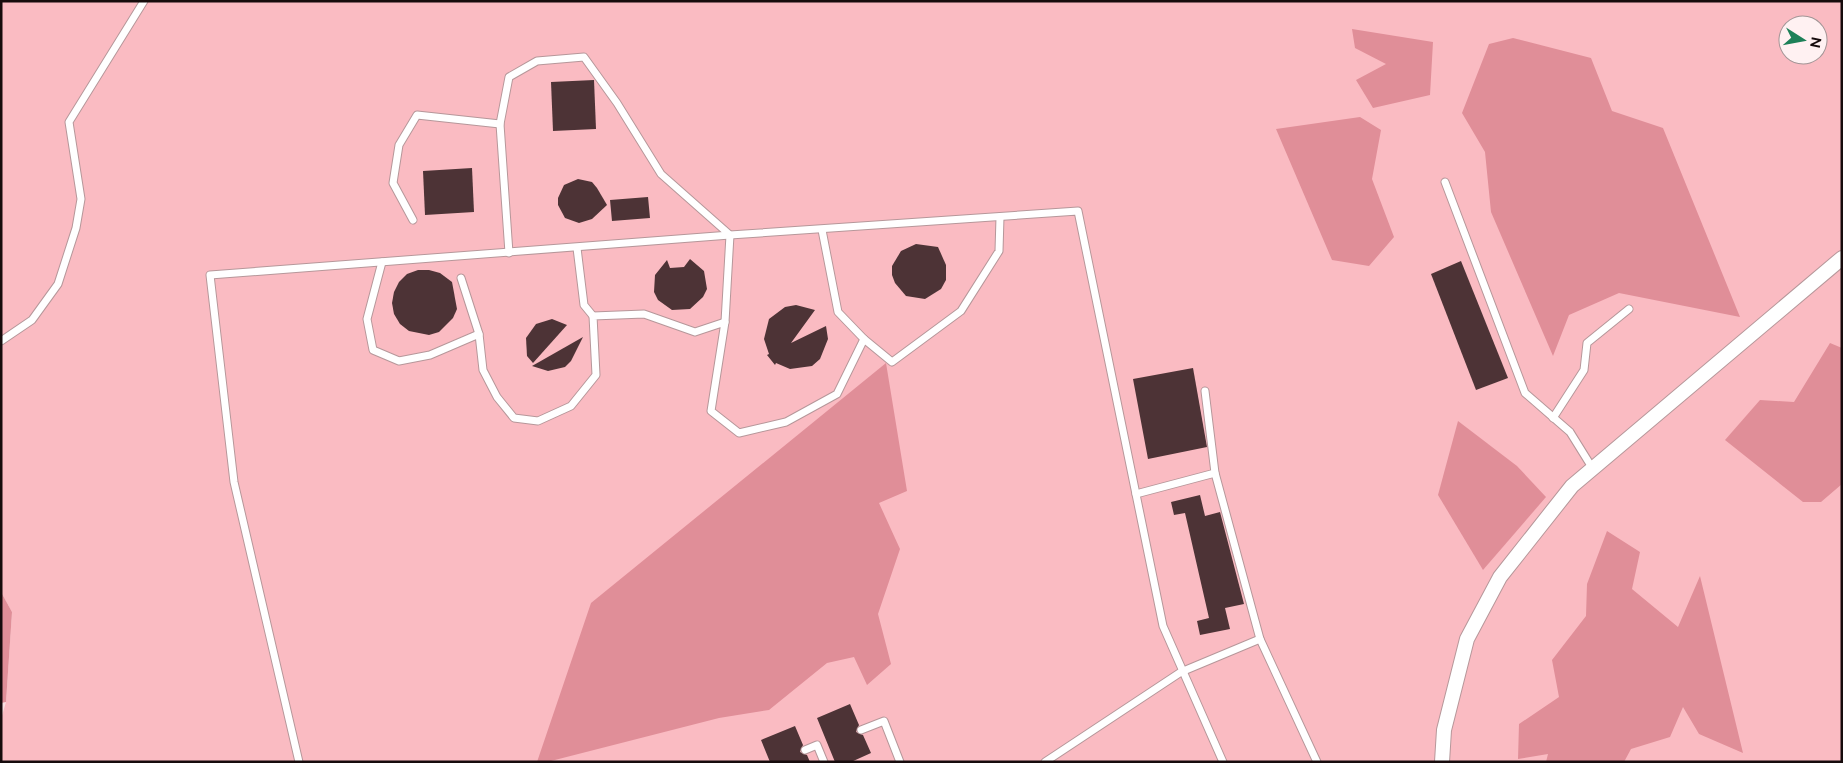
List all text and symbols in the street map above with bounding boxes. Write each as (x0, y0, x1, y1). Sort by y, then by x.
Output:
north arrow (1778, 15, 1828, 65)
text: N (1806, 35, 1825, 49)

